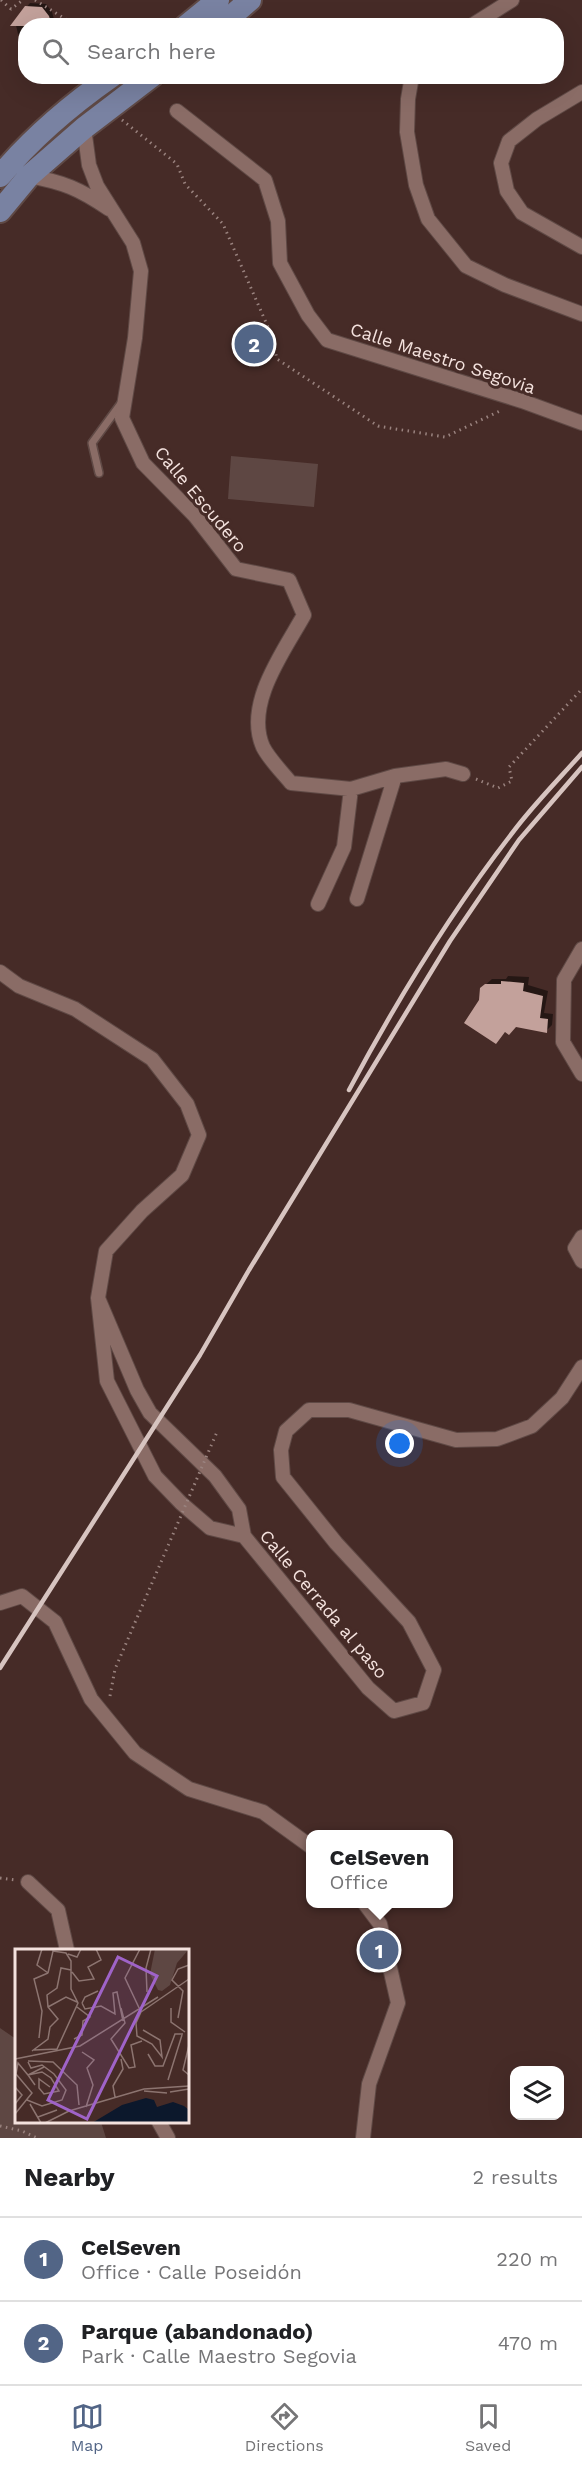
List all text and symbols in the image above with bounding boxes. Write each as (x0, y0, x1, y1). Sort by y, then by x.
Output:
search box (18, 18, 564, 84)
icon: search (39, 35, 72, 68)
text: Search here (87, 39, 216, 64)
street label: Calle Maestro Segovia (348, 318, 538, 398)
pin: 2 (234, 322, 274, 366)
street label: Calle Escudero (151, 442, 251, 556)
your location (385, 1429, 414, 1458)
street label: Calle Cerrada al paso (256, 1525, 392, 1683)
popup (306, 1830, 453, 1908)
text: CelSeven (329, 1845, 430, 1870)
text: Office (329, 1870, 388, 1894)
pin: 1 (360, 1928, 398, 1972)
inset map (15, 1949, 189, 2123)
map controls (510, 2066, 564, 2120)
button: layers (510, 2066, 564, 2120)
text: Nearby (24, 2162, 115, 2192)
text: 2 results (473, 2165, 558, 2189)
text: CelSeven (81, 2235, 181, 2260)
text: 1 (39, 2247, 48, 2271)
text: 220 m (496, 2247, 558, 2271)
text: Office · Calle Poseidón (81, 2260, 302, 2284)
text: Parque (abandonado) (81, 2319, 313, 2344)
text: 2 (38, 2331, 49, 2355)
text: 470 m (498, 2331, 558, 2355)
text: Park · Calle Maestro Segovia (81, 2344, 357, 2368)
tab: Map (71, 2400, 104, 2455)
tab: Directions (245, 2400, 324, 2455)
tab: Saved (465, 2400, 511, 2455)

